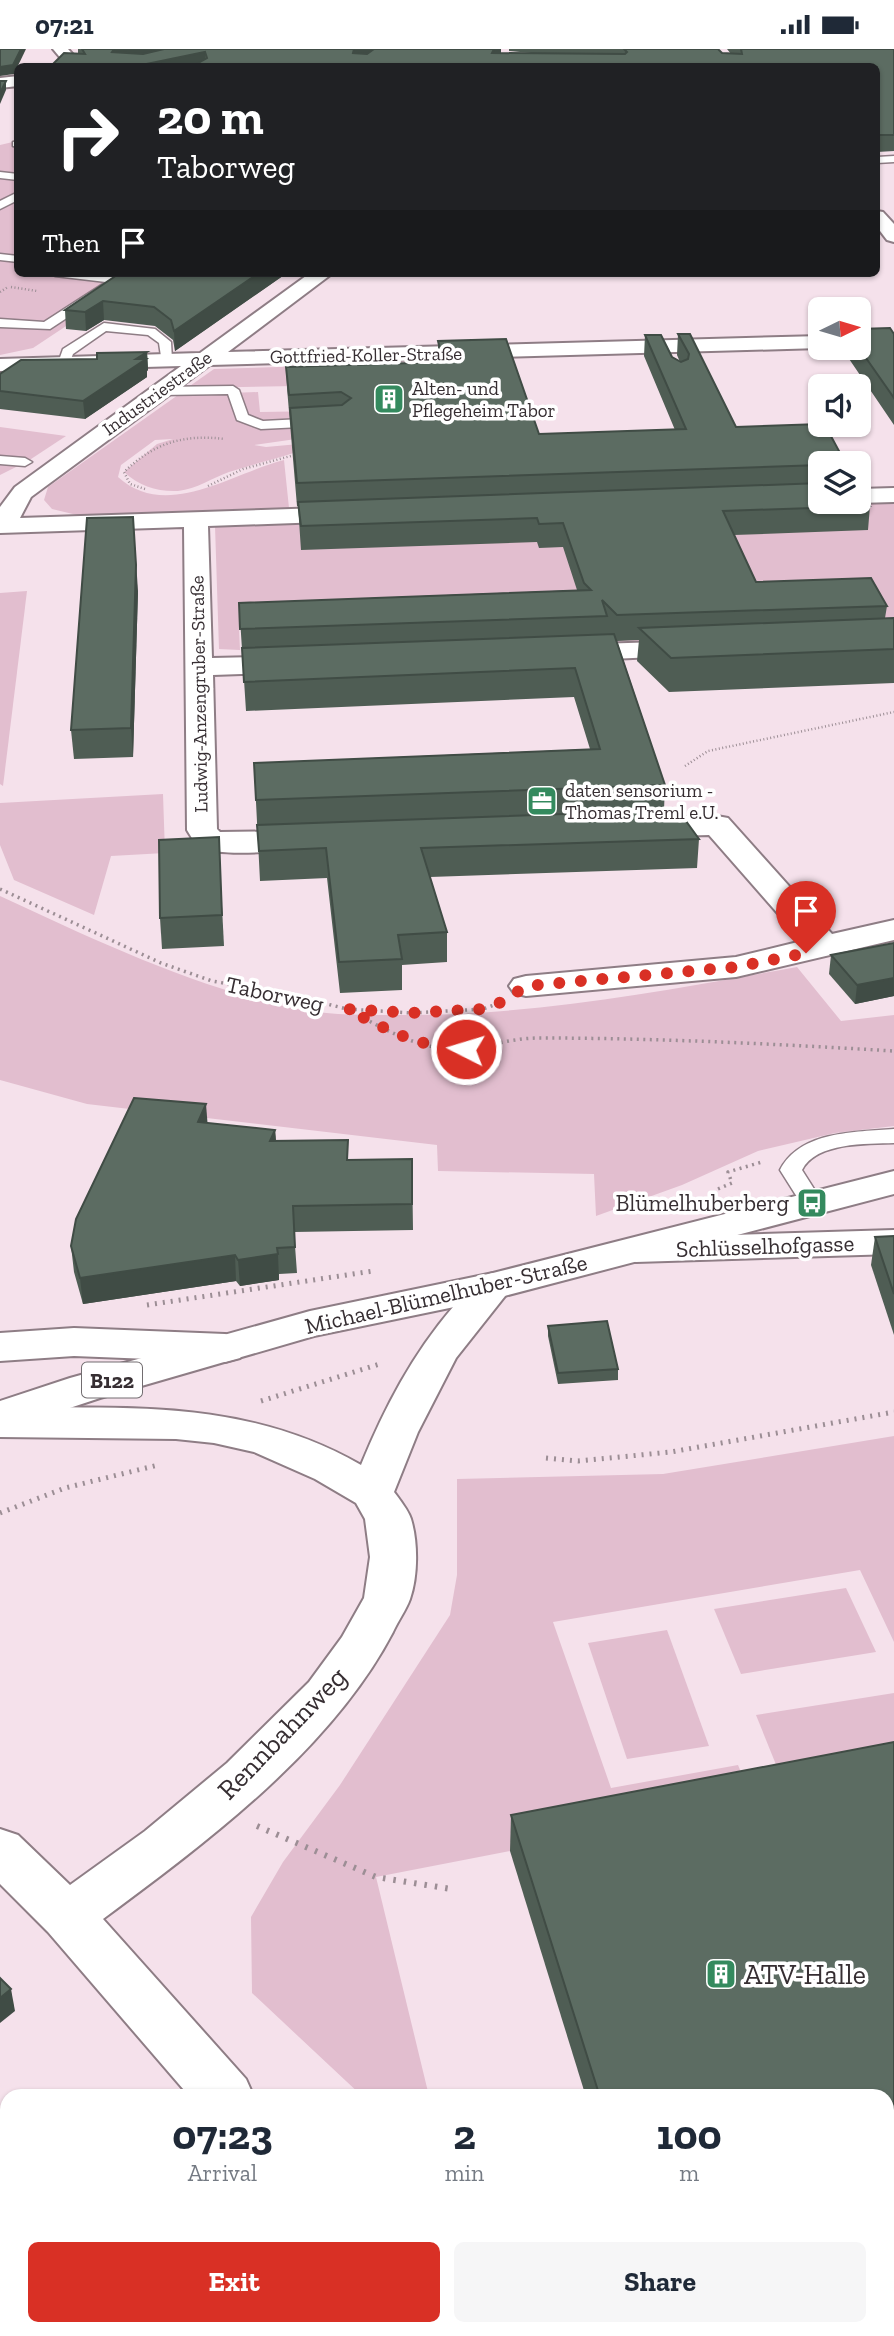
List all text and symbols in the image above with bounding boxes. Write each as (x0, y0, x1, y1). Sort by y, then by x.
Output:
text: 07:21 (35, 9, 94, 41)
text: 20 m (157, 88, 264, 147)
icon: right (42, 91, 133, 182)
text: Taborweg (157, 148, 295, 186)
icon: arrive (114, 224, 152, 262)
text: Then (42, 227, 100, 259)
north arrow (808, 297, 872, 361)
map controls (808, 297, 871, 514)
street label: Gottfried-Koller-Straße (270, 342, 462, 368)
street label: Industriestraße (98, 346, 216, 440)
button: sound (808, 374, 871, 437)
place label: Alten- und Pflegeheim Tabor (412, 377, 556, 422)
building icon: Alten- und Pflegeheim Tabor (372, 382, 406, 416)
button: layers (808, 451, 871, 514)
street label: Ludwig-Anzengruber-Straße (185, 575, 213, 813)
place label: daten sensorium - Thomas Treml e.U. (565, 779, 718, 824)
office icon: daten sensorium - Thomas Treml e.U. (525, 784, 559, 818)
pin (776, 881, 836, 953)
icon: arrive (787, 892, 825, 930)
street label: Taborweg (224, 970, 327, 1018)
position arrow (429, 1012, 503, 1086)
bus stop icon: Blümelhuberberg (795, 1186, 829, 1220)
place label: Blümelhuberberg (616, 1189, 789, 1217)
street label: Schlüsselhofgasse (675, 1229, 855, 1263)
street label: Michael-Blümelhuber-Straße (302, 1248, 590, 1340)
road number: B122 (82, 1363, 142, 1397)
street label: Rennbahnweg (211, 1660, 353, 1806)
building icon: ATV-Halle (704, 1957, 738, 1991)
place label: ATV-Halle (744, 1958, 866, 1991)
text: 07:23 (172, 2109, 273, 2160)
text: 2 (453, 2109, 476, 2160)
text: 100 (656, 2109, 722, 2160)
text: Arrival (188, 2159, 257, 2187)
text: min (445, 2159, 484, 2187)
text: m (679, 2159, 699, 2187)
button: Exit (28, 2242, 440, 2322)
button: Share (454, 2242, 866, 2322)

